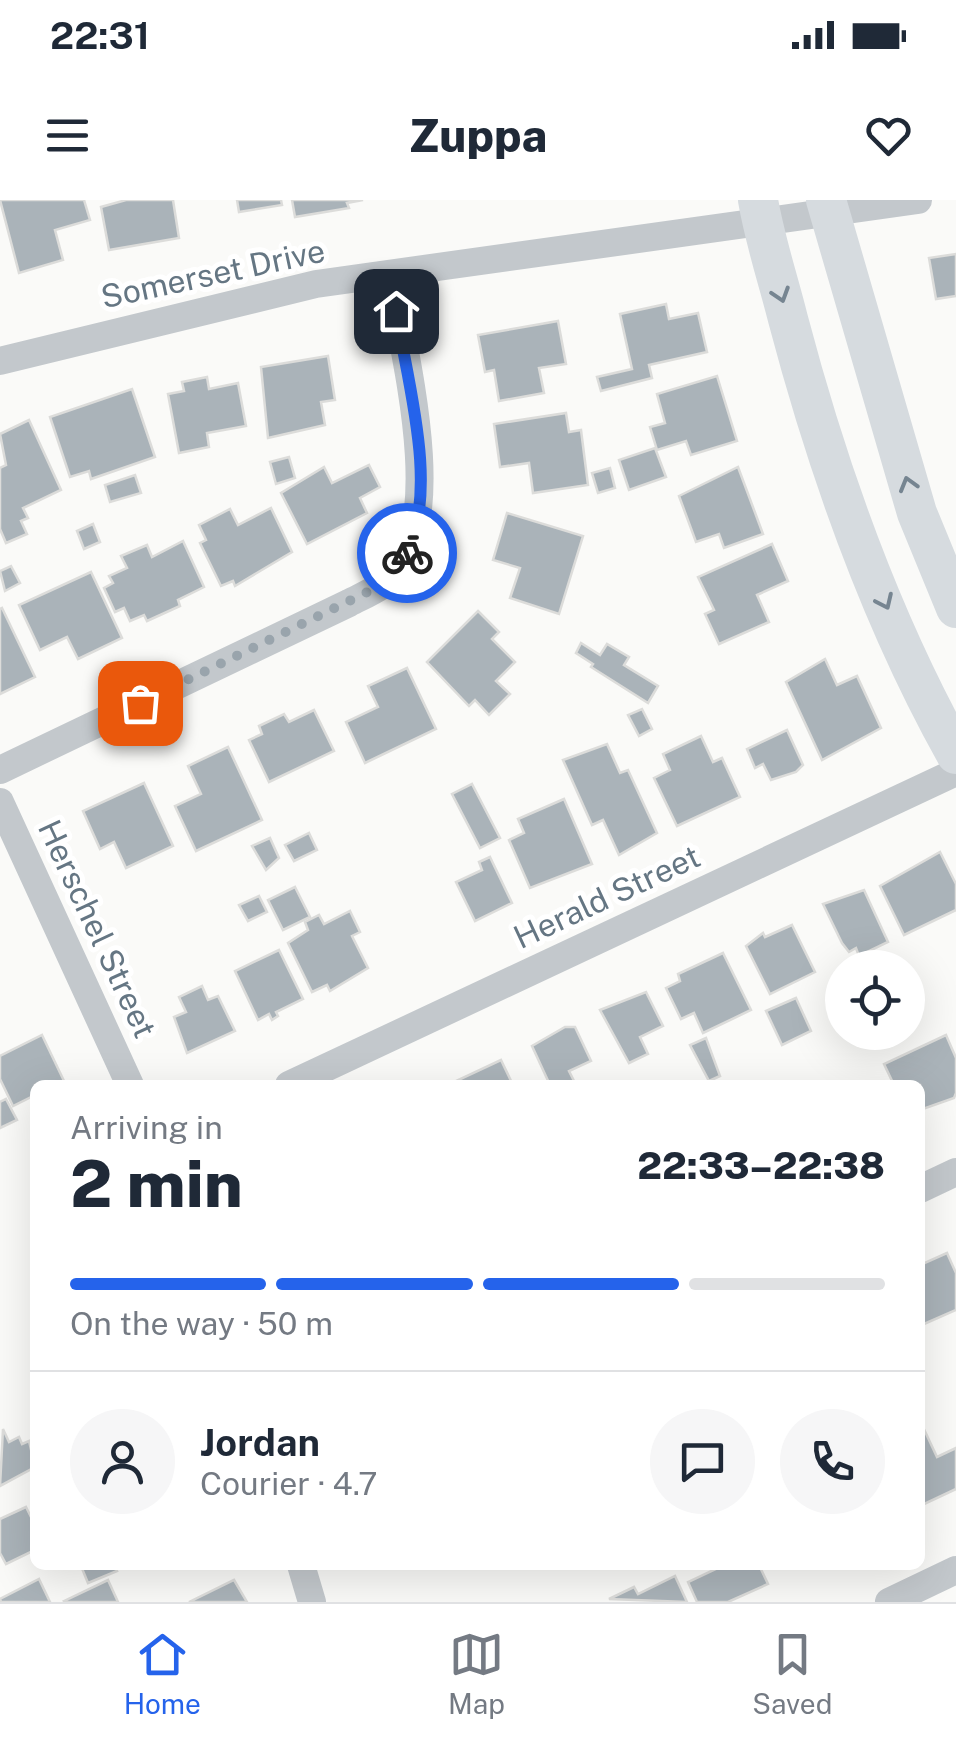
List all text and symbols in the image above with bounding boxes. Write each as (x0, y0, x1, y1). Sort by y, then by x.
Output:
text: 22:31 (50, 13, 150, 58)
icon: menu (40, 108, 95, 163)
icon: heart (861, 108, 916, 163)
text: Zuppa (409, 109, 547, 162)
street label: Somerset Drive (97, 232, 328, 315)
pin (354, 269, 439, 354)
icon: home (369, 284, 424, 339)
one-way arrow (769, 285, 790, 302)
one-way arrow (899, 476, 920, 494)
courier (357, 503, 457, 603)
icon: bike (380, 526, 435, 581)
one-way arrow (873, 592, 893, 610)
pin (98, 661, 183, 746)
icon: bag (113, 676, 168, 731)
street label: Herschel Street (31, 814, 164, 1043)
street label: Herald Street (508, 837, 706, 956)
map controls (825, 950, 925, 1050)
button: locate (825, 950, 925, 1050)
text: Arriving in (70, 1109, 223, 1146)
text: 22:33–22:38 (637, 1143, 885, 1188)
text: 2 min (70, 1145, 243, 1222)
text: On the way · 50 m (70, 1305, 333, 1342)
button: person (70, 1409, 175, 1514)
button: chat (650, 1409, 755, 1514)
button: phone (780, 1409, 885, 1514)
text: Jordan (200, 1420, 320, 1465)
text: Courier · 4.7 (200, 1465, 377, 1502)
tab: Home (124, 1627, 201, 1720)
tab: Map (448, 1627, 505, 1720)
tab: Saved (752, 1627, 832, 1720)

